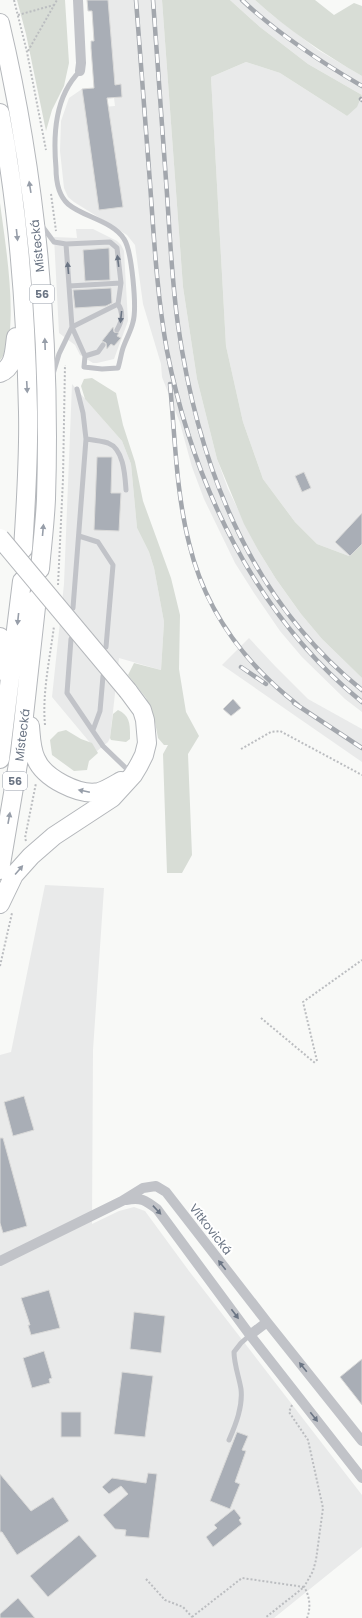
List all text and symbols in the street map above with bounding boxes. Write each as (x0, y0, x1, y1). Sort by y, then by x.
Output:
one-way arrow (27, 181, 33, 193)
street label: Místecká (26, 219, 48, 273)
one-way arrow (14, 229, 20, 241)
one-way arrow (115, 255, 121, 267)
one-way arrow (64, 262, 71, 274)
road number: 56 (30, 285, 54, 303)
one-way arrow (118, 311, 124, 323)
one-way arrow (41, 338, 48, 350)
one-way arrow (24, 381, 30, 394)
one-way arrow (40, 524, 46, 536)
one-way arrow (14, 613, 21, 625)
street label: Místecká (10, 708, 34, 762)
road number: 56 (3, 772, 27, 790)
one-way arrow (78, 788, 90, 794)
one-way arrow (6, 812, 12, 824)
one-way arrow (15, 864, 24, 875)
street label: Vítkovická (186, 1200, 236, 1258)
one-way arrow (152, 1205, 161, 1215)
one-way arrow (218, 1259, 226, 1270)
one-way arrow (230, 1308, 239, 1319)
one-way arrow (298, 1361, 307, 1372)
one-way arrow (310, 1411, 318, 1422)

